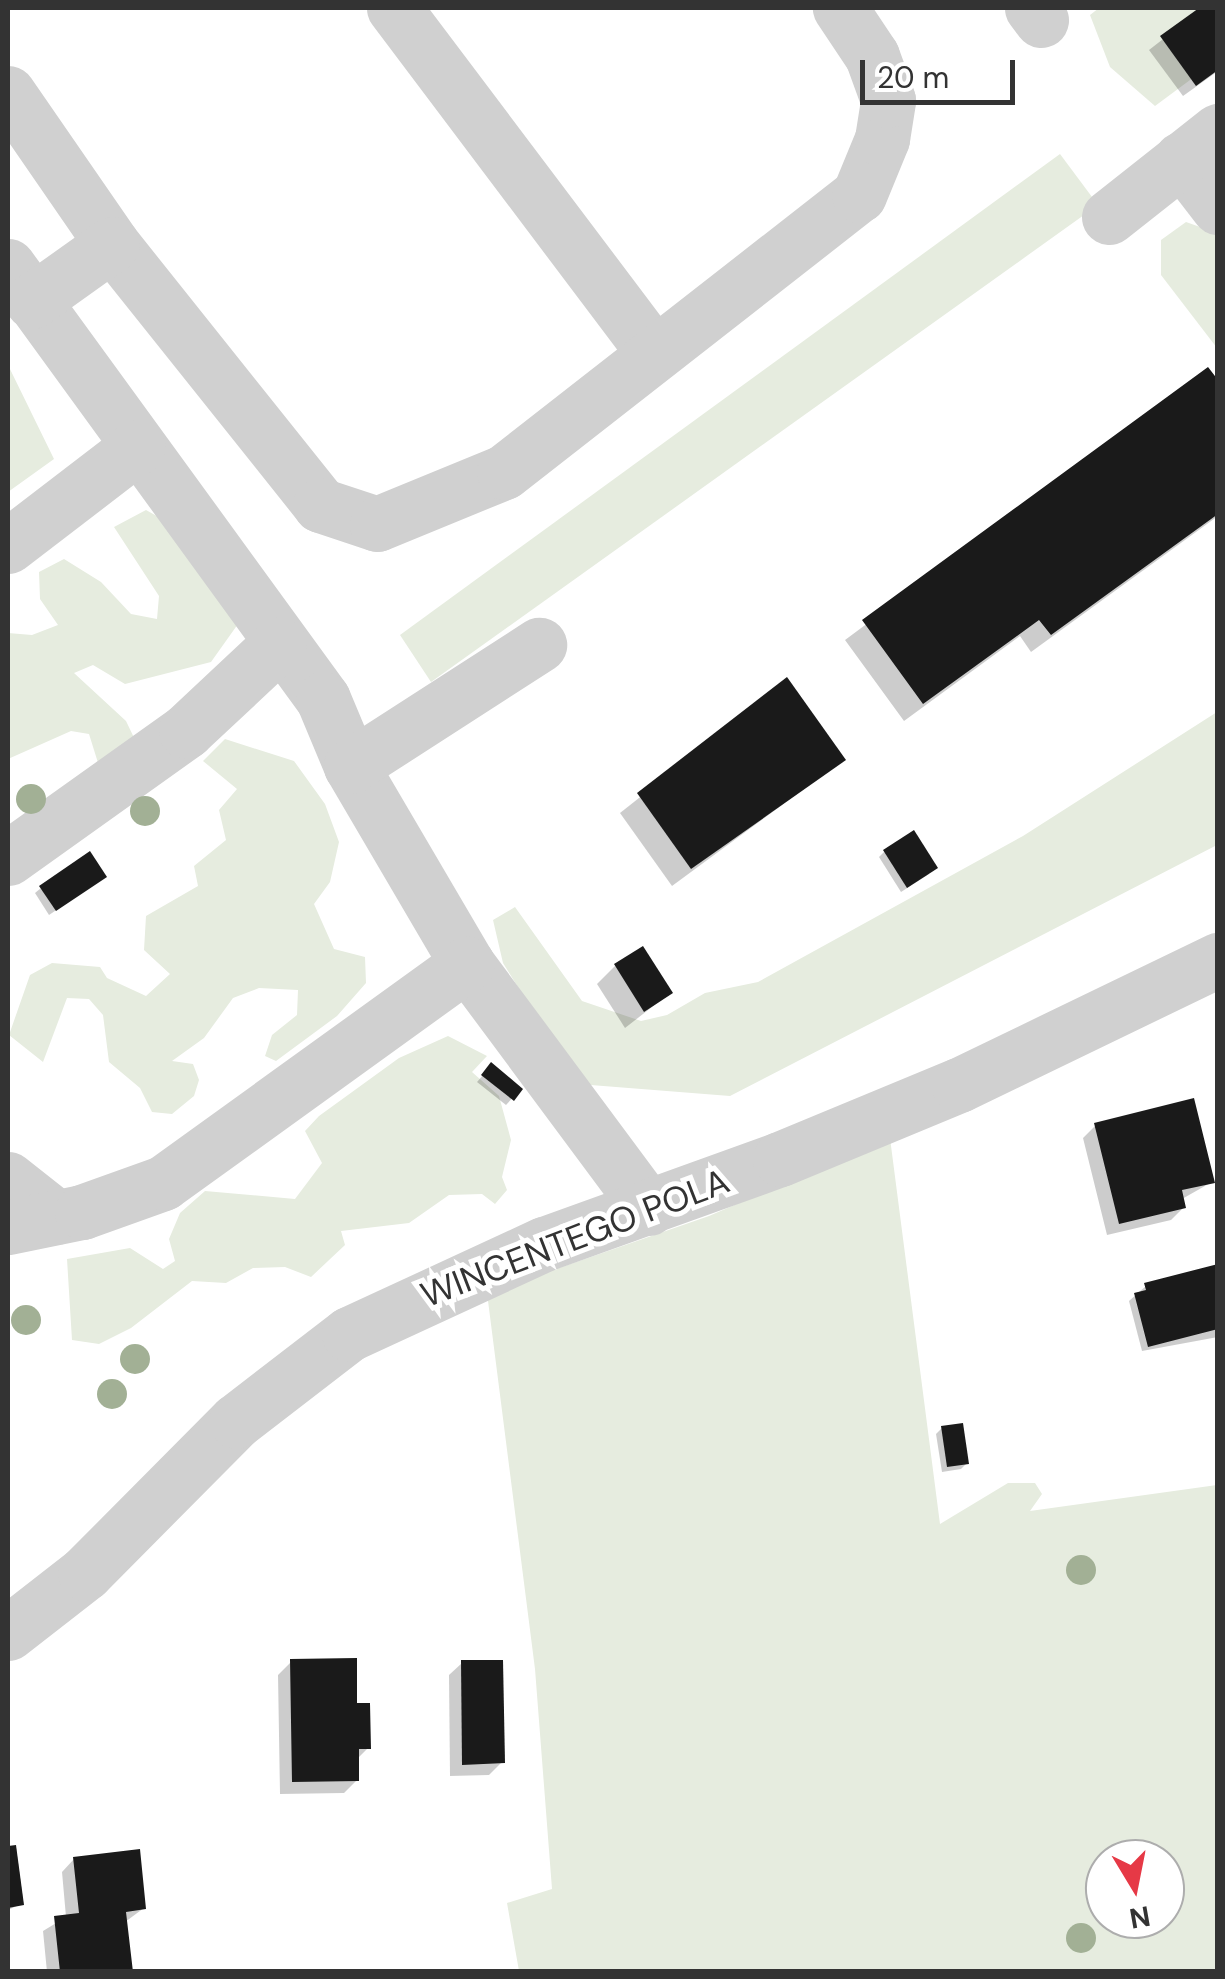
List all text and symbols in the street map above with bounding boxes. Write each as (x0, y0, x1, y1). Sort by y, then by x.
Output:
scale bar (865, 40, 1020, 102)
text: 20 m (877, 58, 949, 97)
street label: WINCENTEGO POLA (415, 1160, 735, 1316)
north arrow (1085, 1839, 1185, 1939)
text: N (1127, 1897, 1153, 1937)

